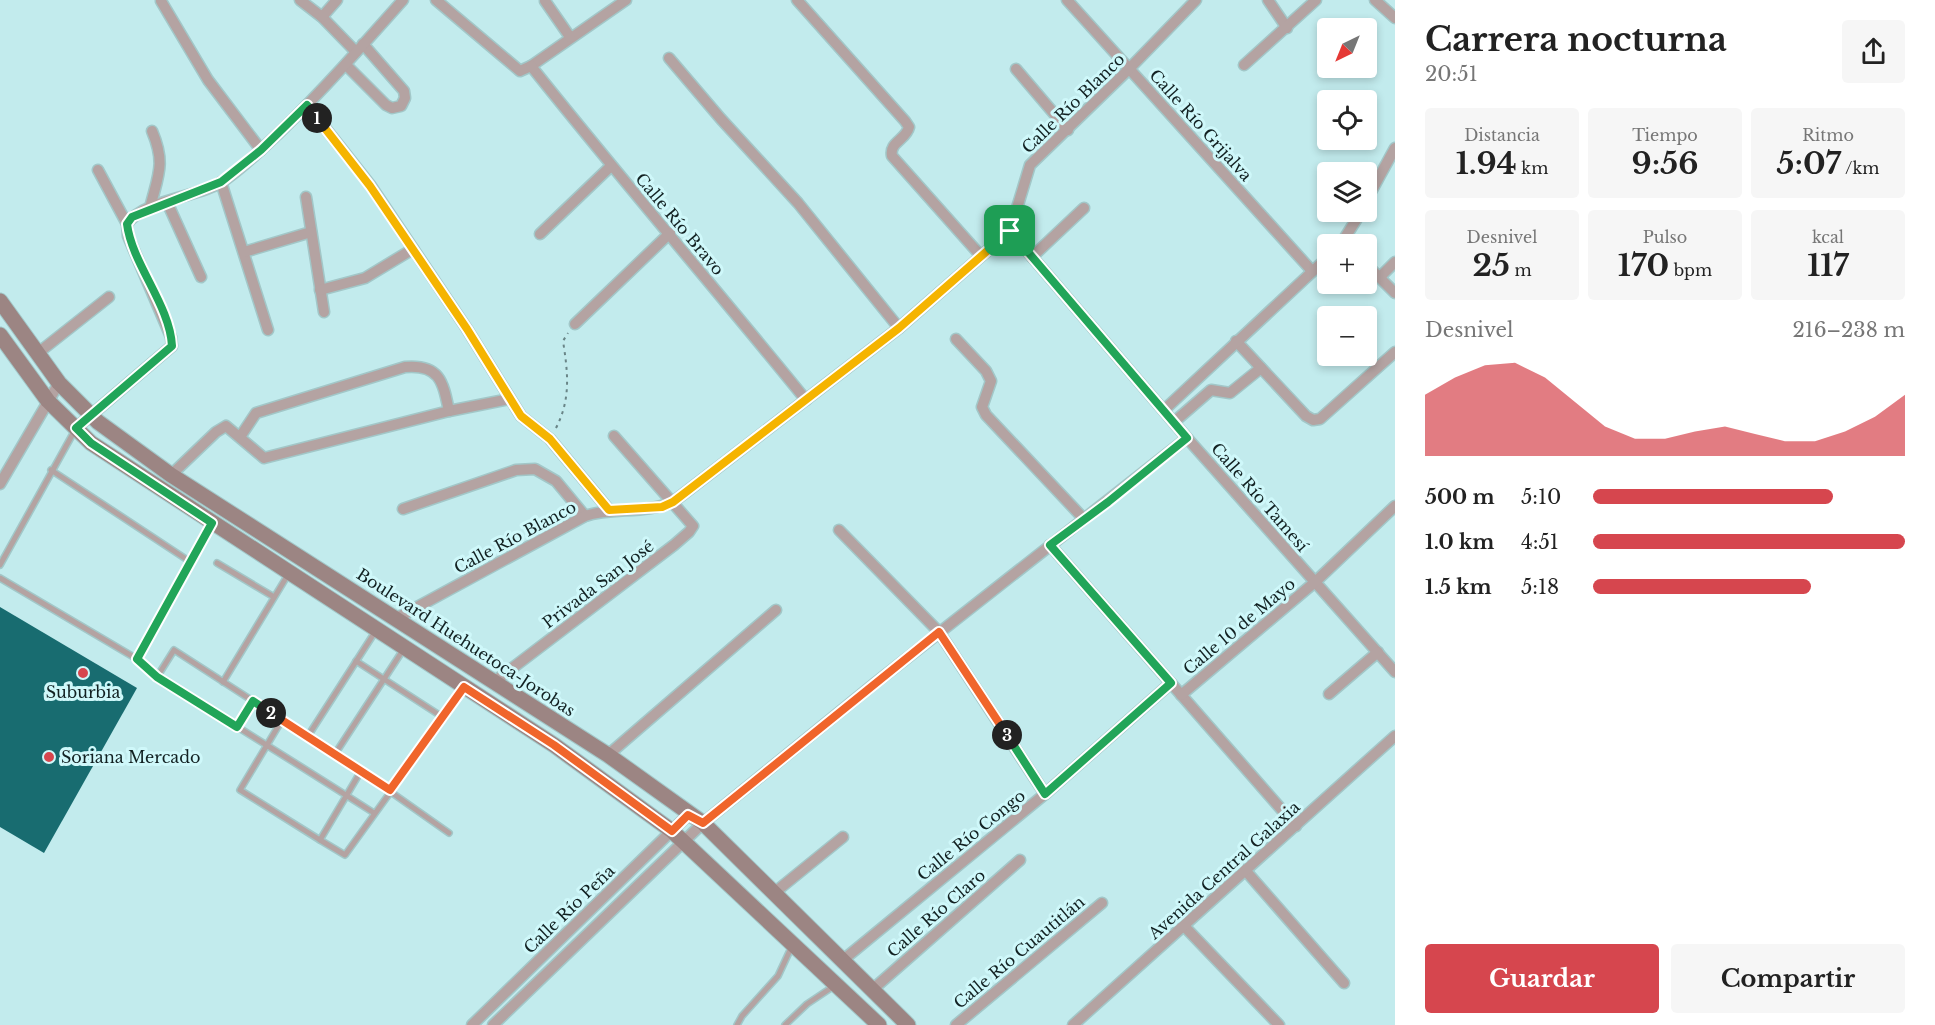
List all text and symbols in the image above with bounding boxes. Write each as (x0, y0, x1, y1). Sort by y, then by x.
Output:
north arrow (1317, 18, 1377, 78)
map controls (1317, 18, 1377, 366)
text: Carrera nocturna (1425, 19, 1727, 60)
button: share (1842, 20, 1905, 83)
street label: Calle Río Blanco (1017, 49, 1129, 157)
text: 20:51 (1425, 62, 1478, 86)
street label: Calle Río Grijalva (1146, 65, 1256, 185)
button: locate (1317, 90, 1377, 150)
pin: 1 (302, 103, 332, 133)
text: 1 (314, 108, 320, 128)
text: Distancia (1464, 125, 1540, 145)
text: Tiempo (1632, 125, 1698, 145)
text: Ritmo (1802, 125, 1854, 145)
text: 1.94 (1456, 145, 1517, 182)
text: 9:56 (1632, 145, 1698, 182)
text: 5:07 (1777, 145, 1841, 182)
text: km (1517, 158, 1548, 178)
text: /km (1841, 158, 1879, 178)
button: layers (1317, 162, 1377, 222)
street label: Calle Río Bravo (631, 169, 729, 279)
pin (984, 205, 1035, 256)
icon: arrive (993, 214, 1026, 247)
text: Desnivel (1467, 227, 1537, 247)
text: Pulso (1643, 227, 1687, 247)
text: kcal (1812, 227, 1844, 247)
button: + (1317, 234, 1377, 294)
text: 25 (1472, 247, 1510, 284)
text: 170 (1618, 247, 1669, 284)
text: 117 (1807, 247, 1849, 284)
text: m (1510, 260, 1532, 280)
text: bpm (1669, 260, 1712, 280)
button: − (1317, 306, 1377, 366)
text: Desnivel (1425, 318, 1513, 342)
text: 216–238 m (1792, 318, 1905, 342)
street label: Calle Río Tamesí (1207, 439, 1313, 556)
text: 500 m (1425, 485, 1495, 509)
text: 5:10 (1521, 485, 1561, 509)
street label: Calle Río Blanco (451, 496, 579, 578)
text: 1.0 km (1425, 530, 1494, 554)
text: 4:51 (1521, 530, 1559, 554)
street label: Privada San José (538, 536, 658, 632)
street label: Boulevard Huehuetoca-Jorobas (353, 564, 579, 720)
street label: Calle 10 de Mayo (1179, 573, 1299, 679)
text: 1.5 km (1425, 575, 1492, 599)
text: 5:18 (1521, 575, 1559, 599)
marker: Suburbia (76, 666, 90, 680)
place label: Suburbia (46, 682, 120, 702)
pin: 2 (256, 698, 286, 728)
text: 2 (266, 703, 276, 723)
pin: 3 (992, 720, 1022, 750)
text: 3 (1002, 725, 1012, 745)
place label: Soriana Mercado (61, 747, 200, 767)
marker: Soriana Mercado (42, 750, 56, 764)
street label: Calle Río Congo (913, 785, 1029, 885)
street label: Avenida Central Galaxia (1143, 797, 1304, 944)
street label: Calle Río Peña (519, 861, 619, 957)
street label: Calle Río Claro (883, 865, 989, 961)
street label: Calle Río Cuautitlán (949, 891, 1089, 1013)
button: Guardar (1425, 944, 1659, 1013)
button: Compartir (1671, 944, 1905, 1013)

